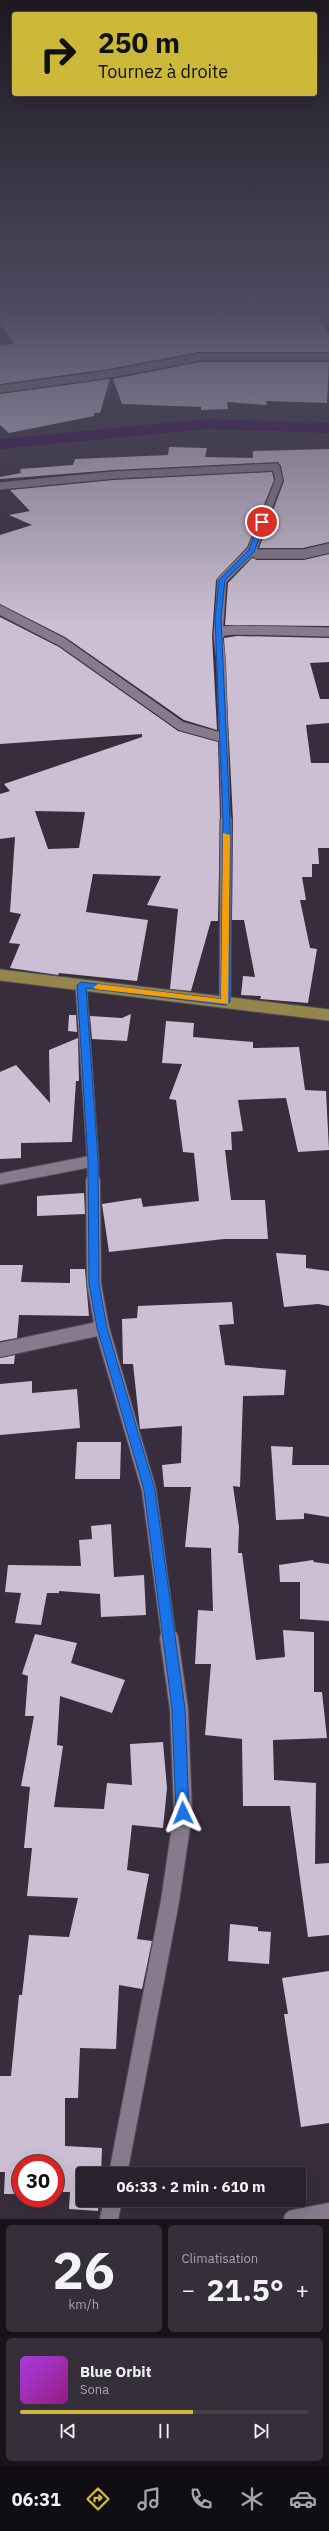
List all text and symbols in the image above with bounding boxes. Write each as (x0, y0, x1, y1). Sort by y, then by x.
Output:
text: 250 m (98, 24, 180, 61)
icon: right (32, 28, 84, 80)
text: Tournez à droite (98, 60, 228, 83)
pin (245, 505, 279, 539)
icon: arrive (251, 511, 273, 533)
position arrow (162, 1792, 204, 1834)
speed limit sign: 30 (12, 2155, 64, 2207)
text: 06:33 · 2 min · 610 m (117, 2177, 265, 2196)
text: 26 (53, 2236, 115, 2303)
text: Climatisation (182, 2250, 258, 2267)
text: 21.5° (207, 2270, 284, 2309)
text: − (182, 2275, 195, 2304)
text: + (296, 2275, 309, 2304)
text: km/h (68, 2296, 99, 2313)
text: Blue Orbit (80, 2362, 151, 2381)
text: Sona (80, 2381, 109, 2398)
icon: previous (57, 2420, 79, 2442)
icon: pause (153, 2420, 175, 2442)
icon: next (250, 2420, 272, 2442)
icon: directions (84, 2485, 112, 2513)
icon: music (135, 2485, 163, 2513)
icon: phone (187, 2485, 215, 2513)
icon: climate (238, 2485, 266, 2513)
icon: car (289, 2485, 317, 2513)
text: 06:31 (12, 2488, 61, 2511)

